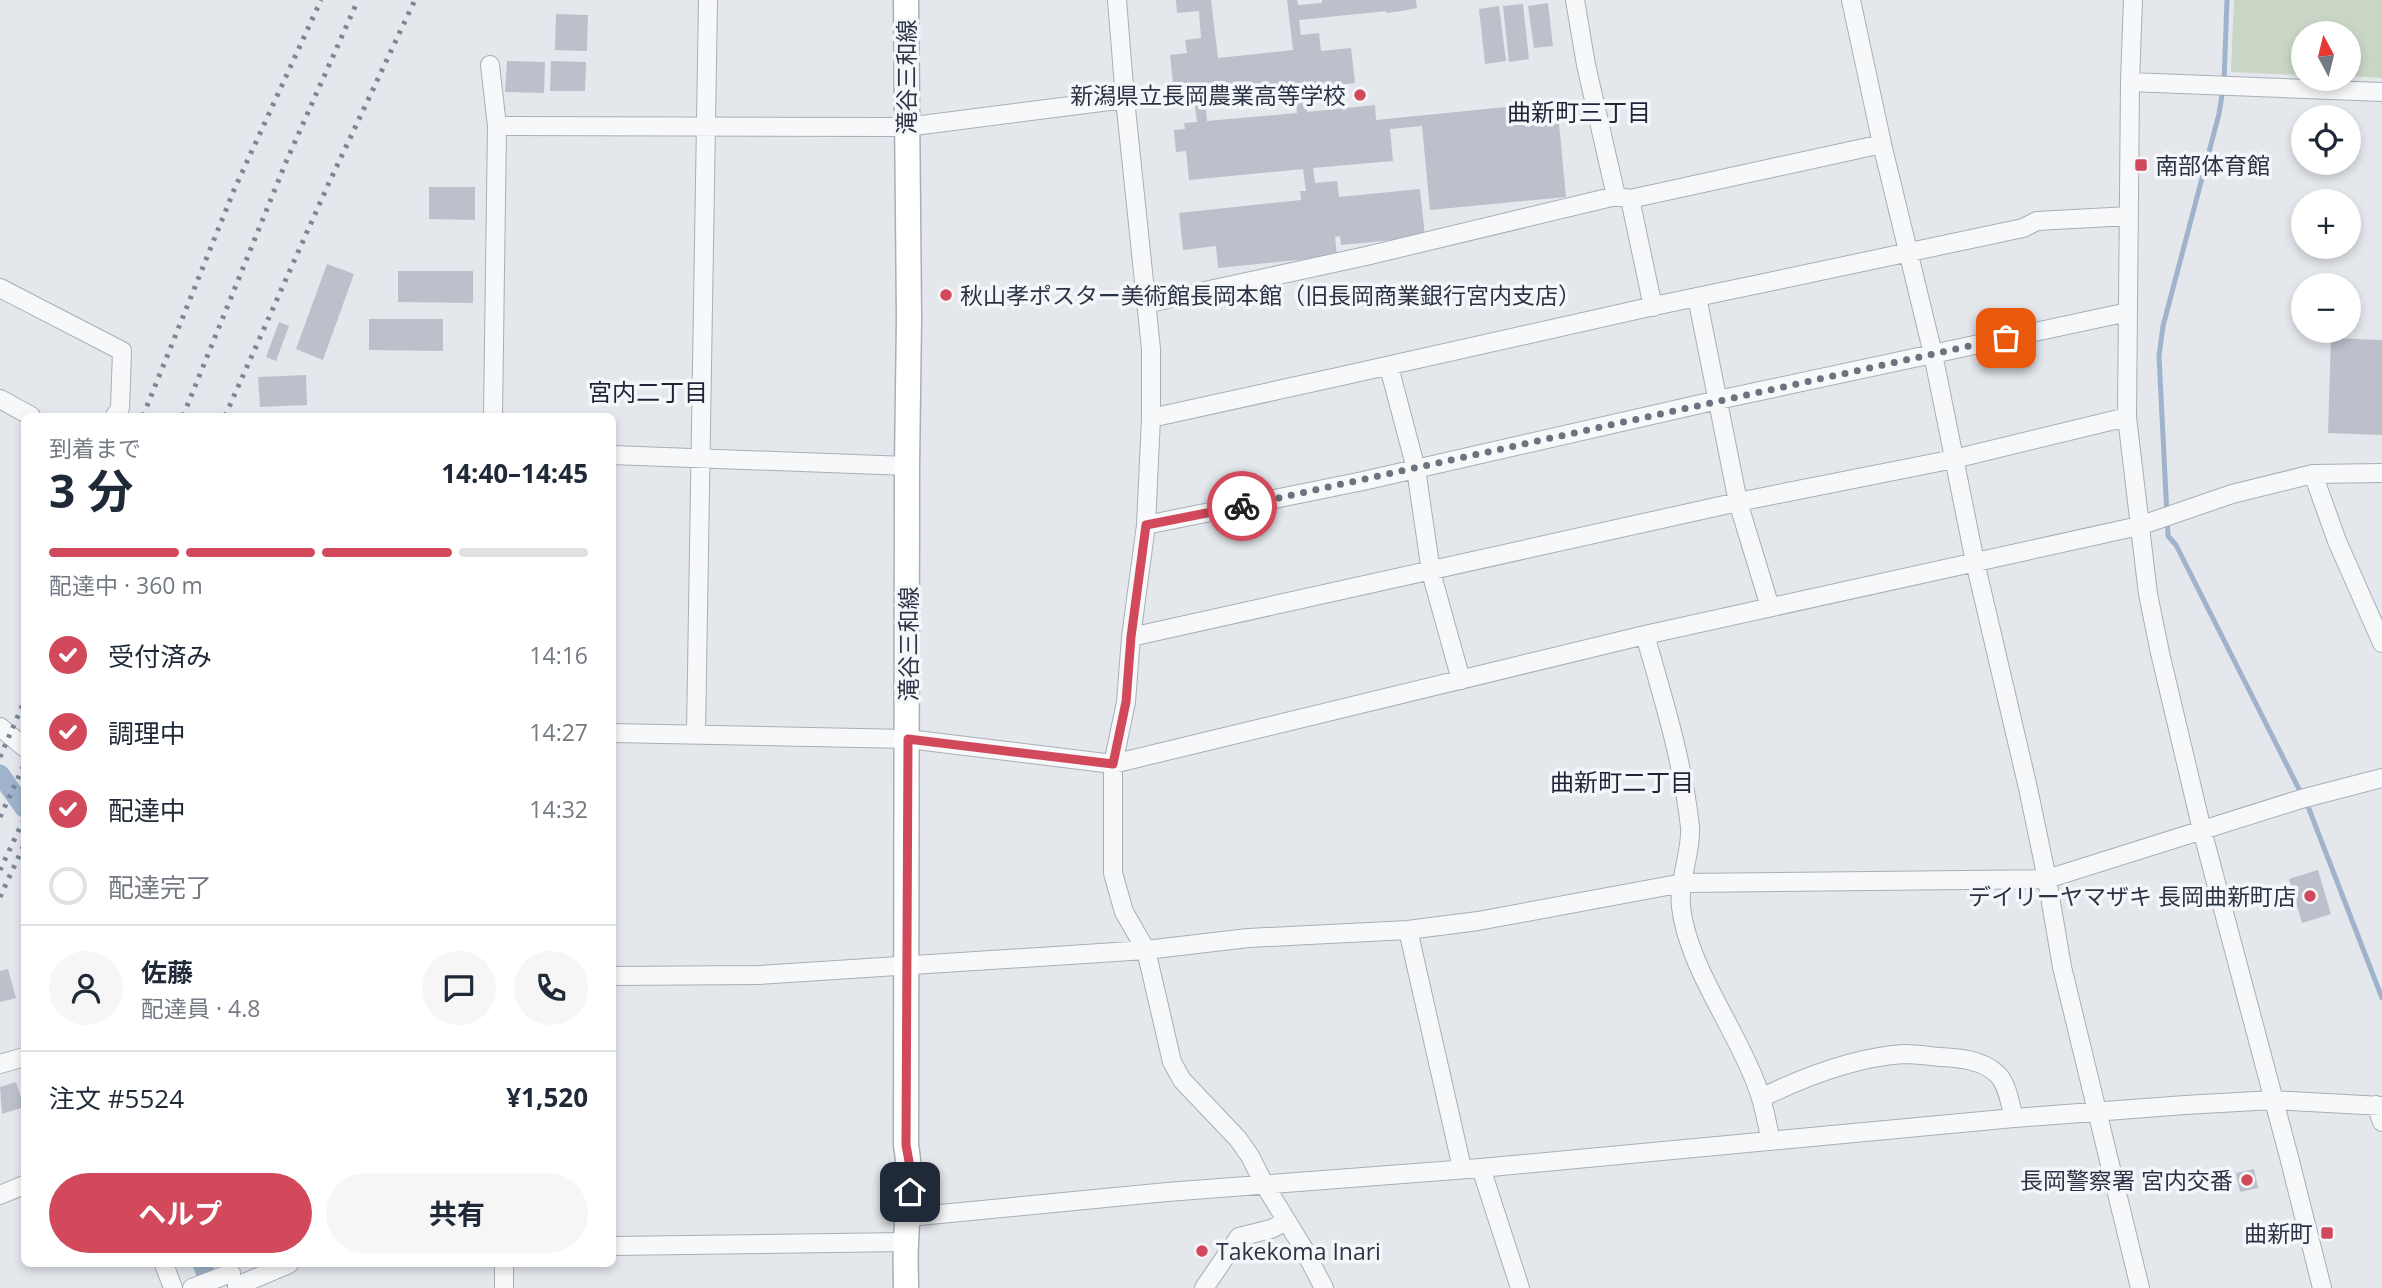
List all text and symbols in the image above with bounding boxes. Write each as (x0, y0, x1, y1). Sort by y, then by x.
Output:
street label: 滝谷三和線 (890, 20, 922, 135)
north arrow (2291, 21, 2361, 91)
map controls (2291, 21, 2361, 343)
place label: 新潟県立長岡農業高等学校 (1070, 79, 1346, 111)
marker: 新潟県立長岡農業高等学校 (1352, 87, 1368, 103)
district label: 曲新町三丁目 (1507, 95, 1651, 128)
button: locate (2291, 105, 2361, 175)
place label: 南部体育館 (2155, 149, 2270, 181)
marker: 南部体育館 (2133, 157, 2149, 173)
button: + (2291, 189, 2361, 259)
button: − (2291, 273, 2361, 343)
place label: 秋山孝ポスター美術館長岡本館（旧長岡商業銀行宮内支店） (960, 279, 1581, 311)
marker: 秋山孝ポスター美術館長岡本館（旧長岡商業銀行宮内支店） (938, 287, 954, 303)
pin (1976, 308, 2036, 368)
icon: bag (1987, 319, 2025, 357)
district label: 宮内二丁目 (588, 375, 708, 408)
text: 到着まで (49, 432, 141, 464)
text: 14:40–14:45 (441, 455, 588, 491)
text: 3 分 (49, 459, 133, 521)
courier (1207, 471, 1277, 541)
icon: bike (1223, 487, 1261, 525)
text: 配達中 · 360 m (49, 569, 203, 601)
street label: 滝谷三和線 (892, 587, 924, 702)
icon: check (49, 636, 87, 674)
text: 受付済み (108, 638, 212, 674)
text: 14:16 (529, 639, 588, 671)
icon: check (49, 713, 87, 751)
text: 調理中 (108, 715, 186, 751)
text: 14:27 (529, 716, 588, 748)
district label: 曲新町二丁目 (1550, 765, 1694, 798)
icon: check (49, 790, 87, 828)
text: 配達中 (108, 792, 186, 828)
text: 14:32 (529, 793, 588, 825)
text: 配達完了 (108, 869, 212, 905)
place label: デイリーヤマザキ 長岡曲新町店 (1968, 880, 2296, 912)
marker: デイリーヤマザキ 長岡曲新町店 (2302, 888, 2318, 904)
button: person (49, 951, 123, 1025)
button: chat (422, 951, 496, 1025)
button: phone (514, 951, 588, 1025)
text: 佐藤 (141, 954, 193, 990)
text: 配達員 · 4.8 (141, 992, 260, 1024)
text: ¥1,520 (506, 1079, 588, 1115)
text: 注文 #5524 (49, 1080, 184, 1116)
pin (880, 1162, 940, 1222)
place label: 長岡警察署 宮内交番 (2020, 1164, 2233, 1196)
marker: 長岡警察署 宮内交番 (2239, 1172, 2255, 1188)
button: ヘルプ (49, 1173, 312, 1253)
button: 共有 (326, 1173, 588, 1253)
icon: home (891, 1173, 929, 1211)
place label: 曲新町 (2244, 1217, 2313, 1249)
marker: 曲新町 (2319, 1225, 2335, 1241)
place label: Takekoma Inari (1216, 1235, 1381, 1267)
marker: Takekoma Inari (1194, 1243, 1210, 1259)

